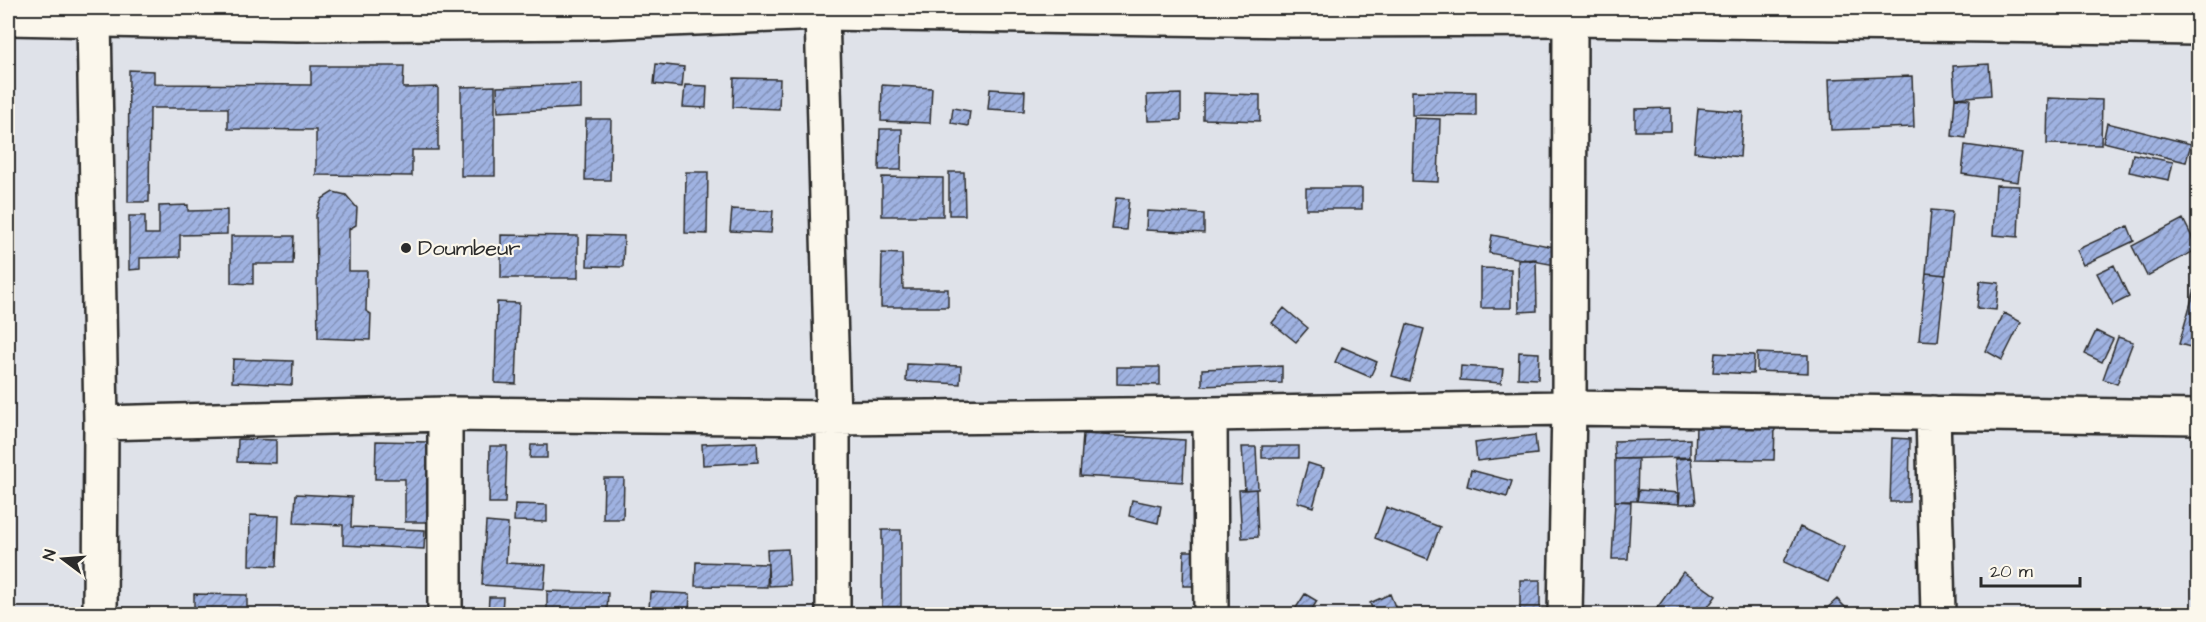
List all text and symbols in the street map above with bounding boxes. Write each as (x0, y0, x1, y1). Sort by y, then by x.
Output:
place label: Doumbeur (418, 233, 521, 264)
marker: Doumbeur (399, 241, 413, 255)
north arrow (33, 529, 93, 589)
text: N (38, 547, 61, 563)
scale bar (1981, 550, 2080, 588)
text: 20 m (1990, 559, 2033, 584)

